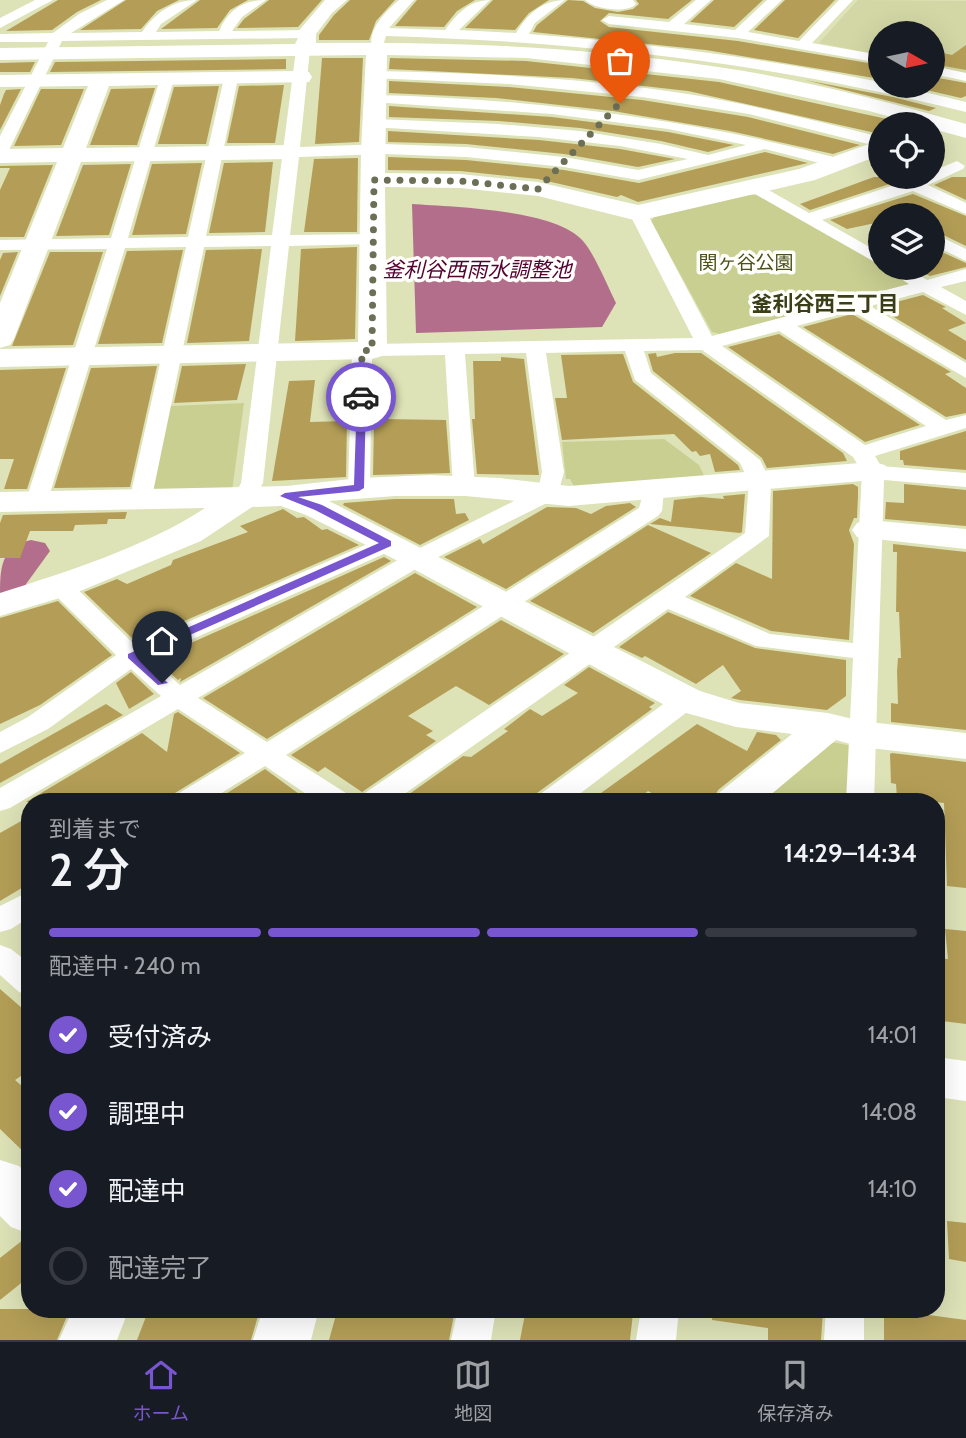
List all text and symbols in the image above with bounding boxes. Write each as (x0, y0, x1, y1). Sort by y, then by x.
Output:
north arrow (868, 21, 945, 98)
map controls (868, 21, 945, 280)
pin (590, 31, 650, 103)
icon: bag (601, 42, 639, 80)
button: locate (868, 112, 945, 189)
button: layers (868, 203, 945, 280)
park label: 関ヶ谷公園 (698, 251, 794, 274)
water label: 釜利谷西雨水調整池 (383, 257, 573, 282)
district label: 釜利谷西三丁目 (752, 291, 899, 316)
courier (326, 362, 396, 432)
icon: car (342, 378, 380, 416)
pin (132, 611, 192, 683)
icon: home (143, 622, 181, 660)
text: 到着まで (49, 815, 141, 843)
text: 14:29–14:34 (784, 837, 917, 869)
text: 2 分 (49, 842, 130, 898)
text: 配達中 · 240 m (49, 952, 201, 980)
icon: check (49, 1016, 87, 1054)
text: 受付済み (108, 1021, 212, 1053)
text: 14:01 (868, 1021, 917, 1049)
icon: check (49, 1093, 87, 1131)
text: 調理中 (108, 1098, 186, 1130)
text: 14:08 (861, 1098, 917, 1126)
icon: check (49, 1170, 87, 1208)
text: 配達中 (108, 1175, 186, 1207)
text: 14:10 (868, 1175, 917, 1203)
text: 配達完了 (108, 1252, 212, 1284)
tab: ホーム (133, 1356, 189, 1425)
tab: 地図 (454, 1356, 492, 1425)
tab: 保存済み (757, 1356, 833, 1425)

